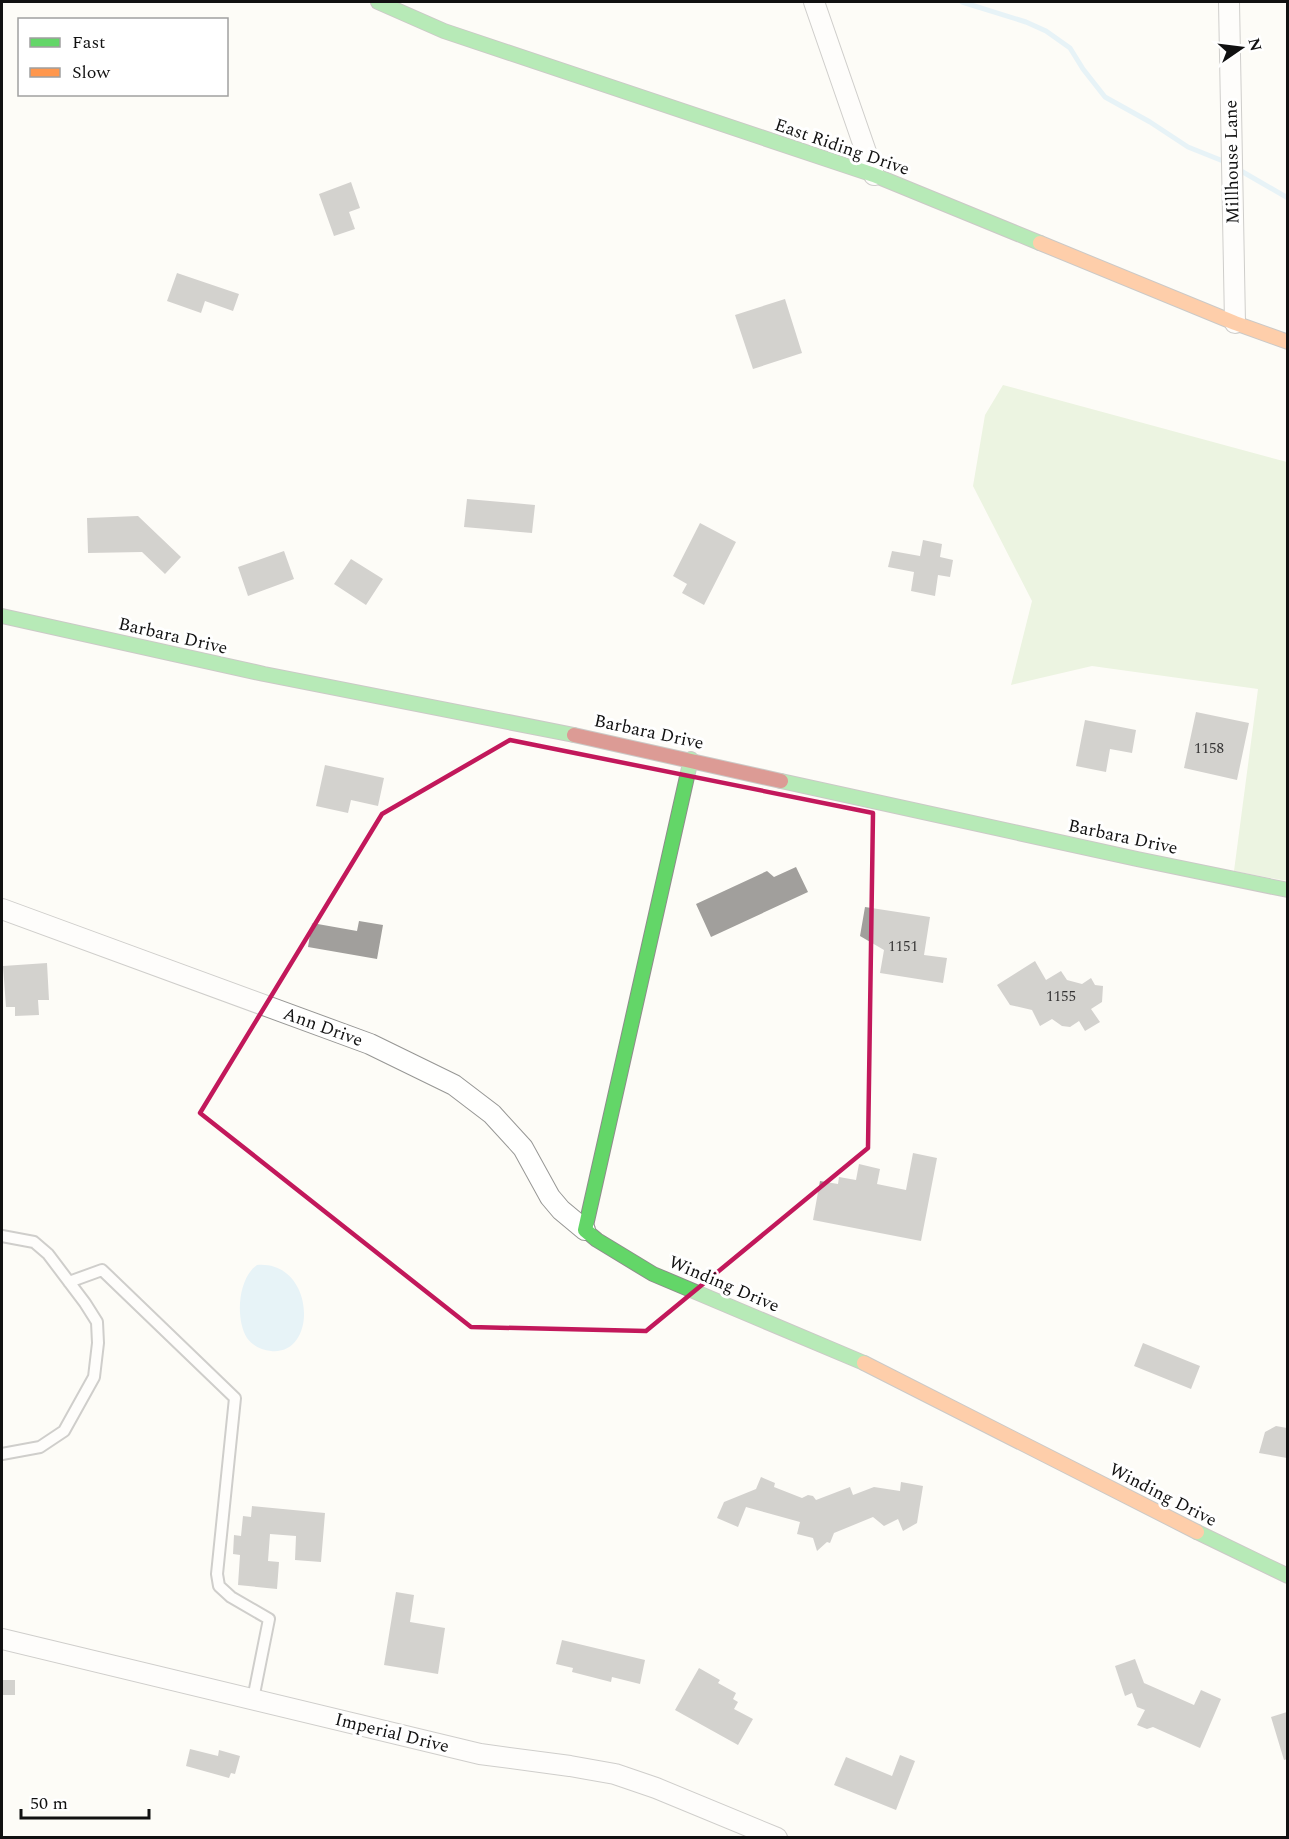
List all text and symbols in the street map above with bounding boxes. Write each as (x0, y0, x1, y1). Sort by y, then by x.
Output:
legend (18, 18, 228, 96)
north arrow (1211, 18, 1271, 78)
text: Fast (72, 29, 105, 56)
text: N (1241, 35, 1268, 54)
text: Slow (72, 59, 111, 86)
street label: Millhouse Lane (1217, 100, 1247, 224)
street label: East Riding Drive (771, 111, 913, 183)
street label: Barbara Drive (116, 610, 230, 662)
street label: Barbara Drive (592, 707, 706, 757)
house number: 1158 (1194, 737, 1224, 760)
street label: Barbara Drive (1066, 812, 1180, 862)
house number: 1151 (888, 935, 918, 958)
house number: 1155 (1046, 985, 1076, 1008)
street label: Ann Drive (279, 1000, 367, 1054)
street label: Winding Drive (664, 1249, 784, 1319)
street label: Winding Drive (1104, 1456, 1222, 1534)
street label: Imperial Drive (332, 1706, 452, 1760)
scale bar (21, 1782, 148, 1820)
text: 50 m (30, 1790, 68, 1817)

